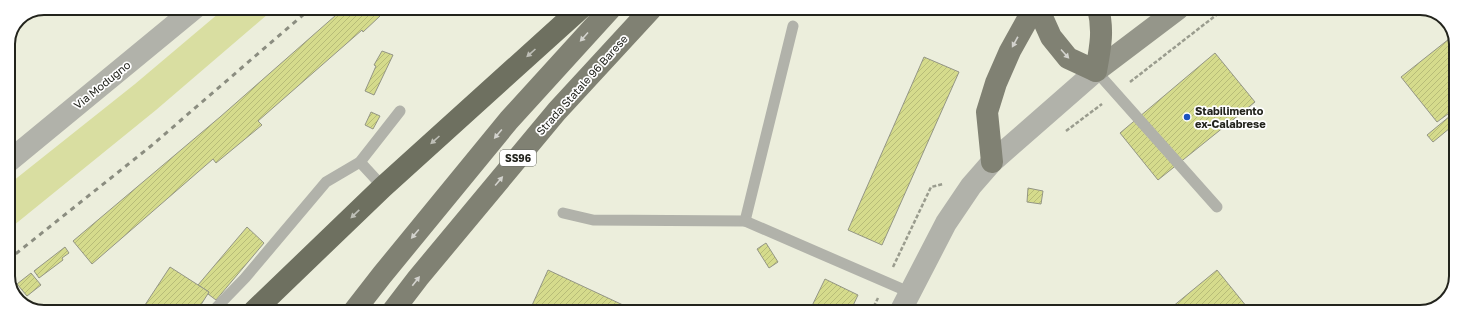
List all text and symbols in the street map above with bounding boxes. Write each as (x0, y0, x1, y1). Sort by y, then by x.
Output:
one-way arrow (580, 31, 589, 42)
street label: Strada Statale 96 Barese (533, 32, 630, 137)
one-way arrow (1012, 37, 1019, 48)
one-way arrow (526, 48, 536, 58)
one-way arrow (1060, 49, 1069, 59)
street label: Via Modugno (71, 58, 133, 111)
place label: Stabilimento ex-Calabrese (1195, 104, 1266, 130)
marker: Stabilimento ex-Calabrese (1182, 112, 1192, 122)
one-way arrow (493, 128, 502, 139)
one-way arrow (430, 135, 440, 145)
road number: SS96 (500, 150, 536, 166)
one-way arrow (495, 175, 504, 186)
one-way arrow (350, 209, 360, 219)
one-way arrow (411, 228, 420, 239)
one-way arrow (412, 275, 420, 286)

